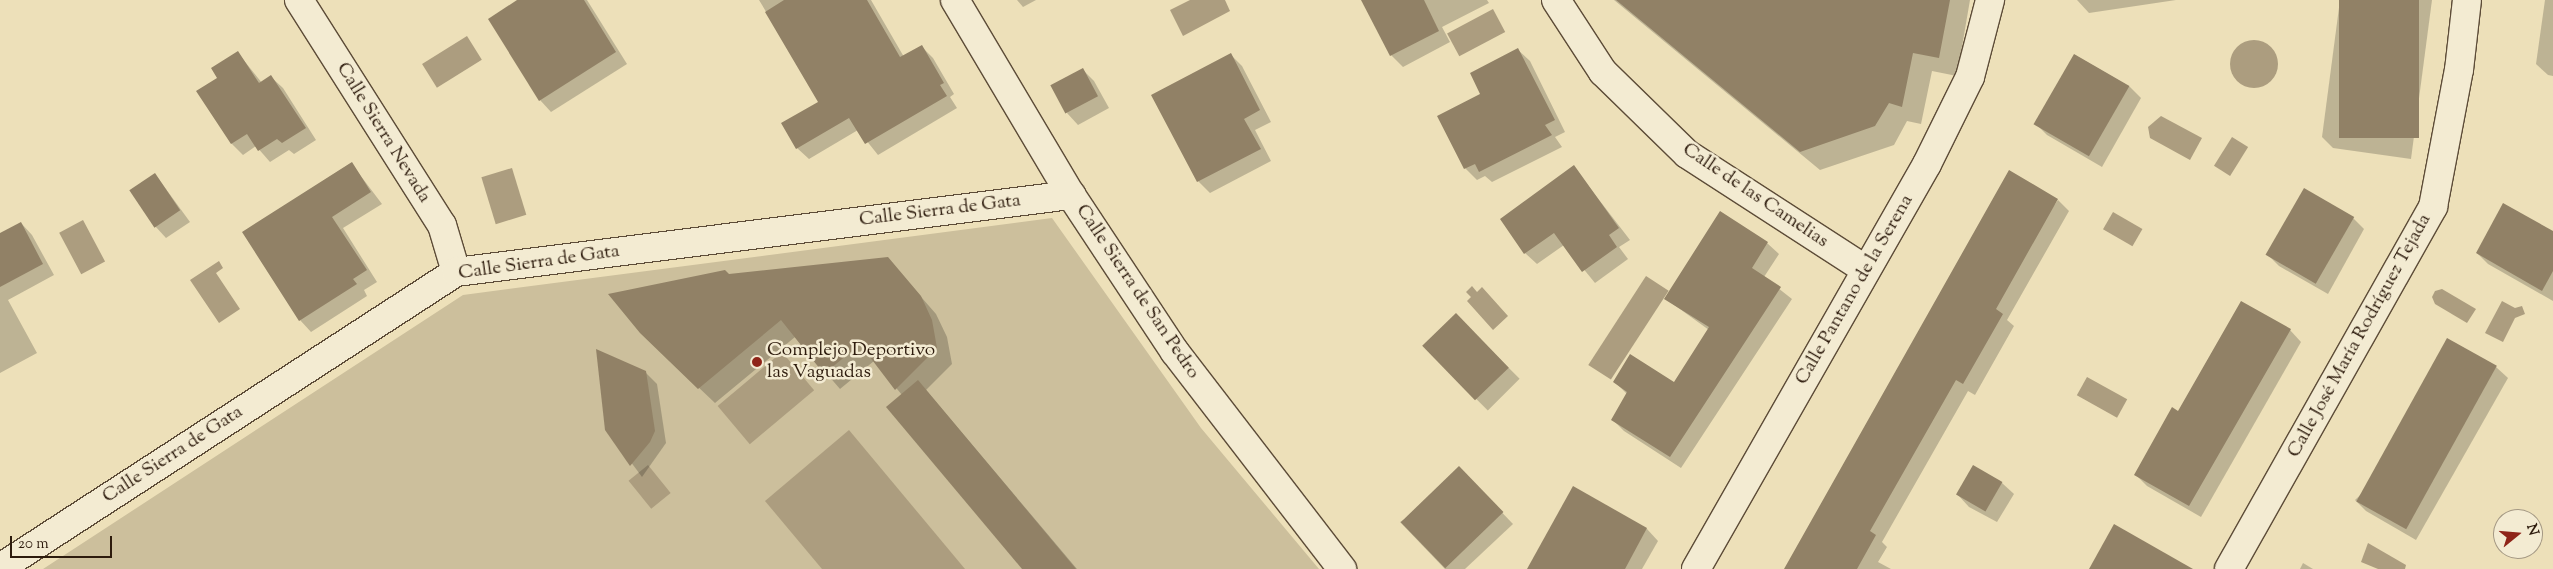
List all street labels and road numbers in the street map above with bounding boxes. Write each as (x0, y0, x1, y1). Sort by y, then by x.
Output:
street label: Calle Sierra Nevada (331, 59, 435, 207)
street label: Calle de las Camelias (1678, 139, 1832, 253)
street label: Calle Sierra de Gata (858, 190, 1022, 232)
street label: Calle Pantano de la Serena (1791, 191, 1919, 389)
street label: Calle Sierra de San Pedro (1070, 201, 1204, 383)
street label: Calle José María Rodríguez Tejada (2283, 210, 2437, 462)
street label: Calle Sierra de Gata (457, 240, 621, 286)
street label: Calle Sierra de Gata (99, 401, 247, 509)

